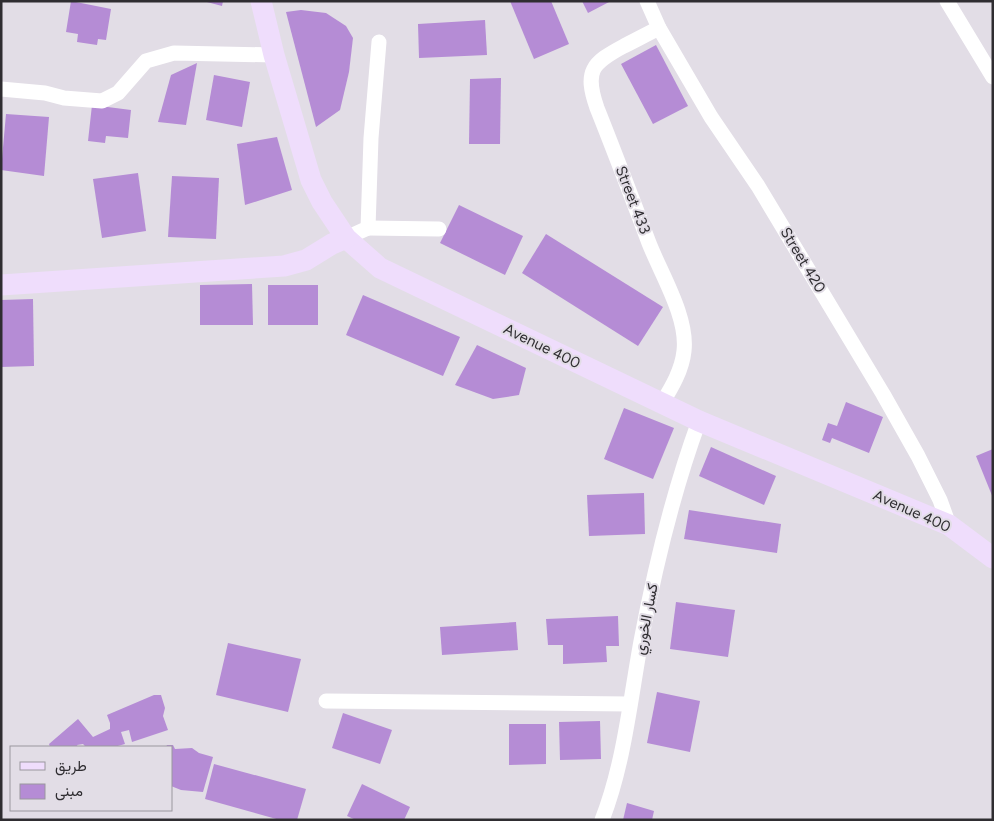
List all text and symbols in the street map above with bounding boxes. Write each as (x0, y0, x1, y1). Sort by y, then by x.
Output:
street label: Street 433 (612, 163, 654, 237)
street label: Street 420 (776, 224, 830, 296)
street label: Avenue 400 (501, 320, 583, 372)
street label: Avenue 400 (870, 486, 954, 536)
street label: كسار الخوري (630, 581, 666, 657)
legend (10, 746, 172, 811)
text: طريق (55, 757, 87, 776)
text: مبنى (55, 782, 83, 801)

